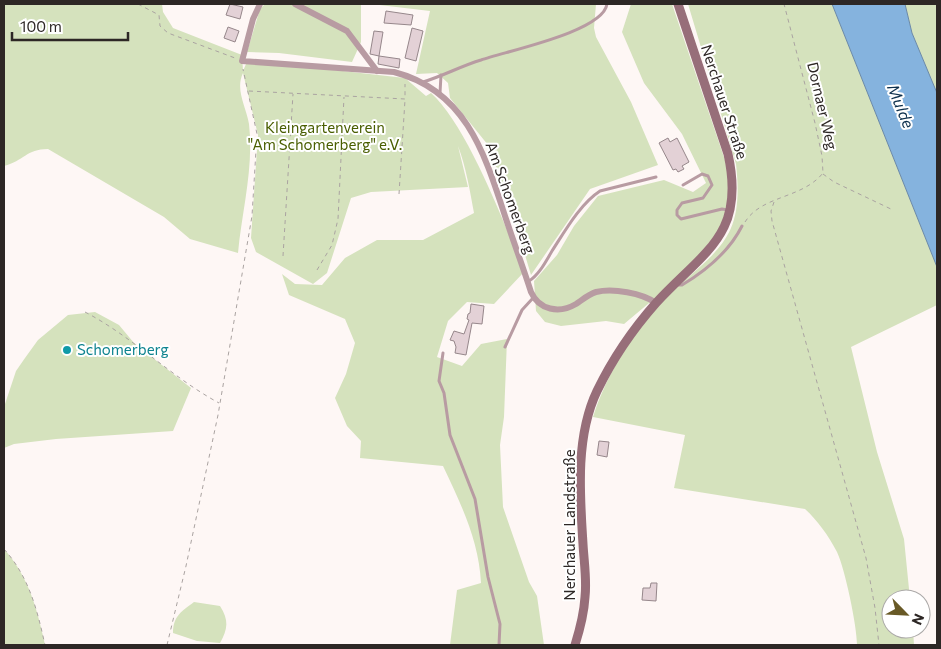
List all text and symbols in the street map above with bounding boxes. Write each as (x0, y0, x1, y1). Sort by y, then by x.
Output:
scale bar (12, 10, 129, 42)
text: 100 m (20, 17, 62, 35)
street label: Nerchauer Straße (698, 42, 752, 161)
street label: Dornaer Weg (804, 60, 842, 151)
water label: Mulde (884, 81, 919, 131)
park label: Kleingartenverein "Am Schomerberg" e.V. (248, 118, 402, 153)
street label: Am Schomerberg (482, 139, 540, 256)
place label: Schomerberg (77, 340, 169, 358)
marker: Schomerberg (61, 344, 73, 356)
street label: Nerchauer Landstraße (560, 449, 578, 601)
north arrow (881, 589, 931, 639)
text: N (908, 611, 928, 628)

